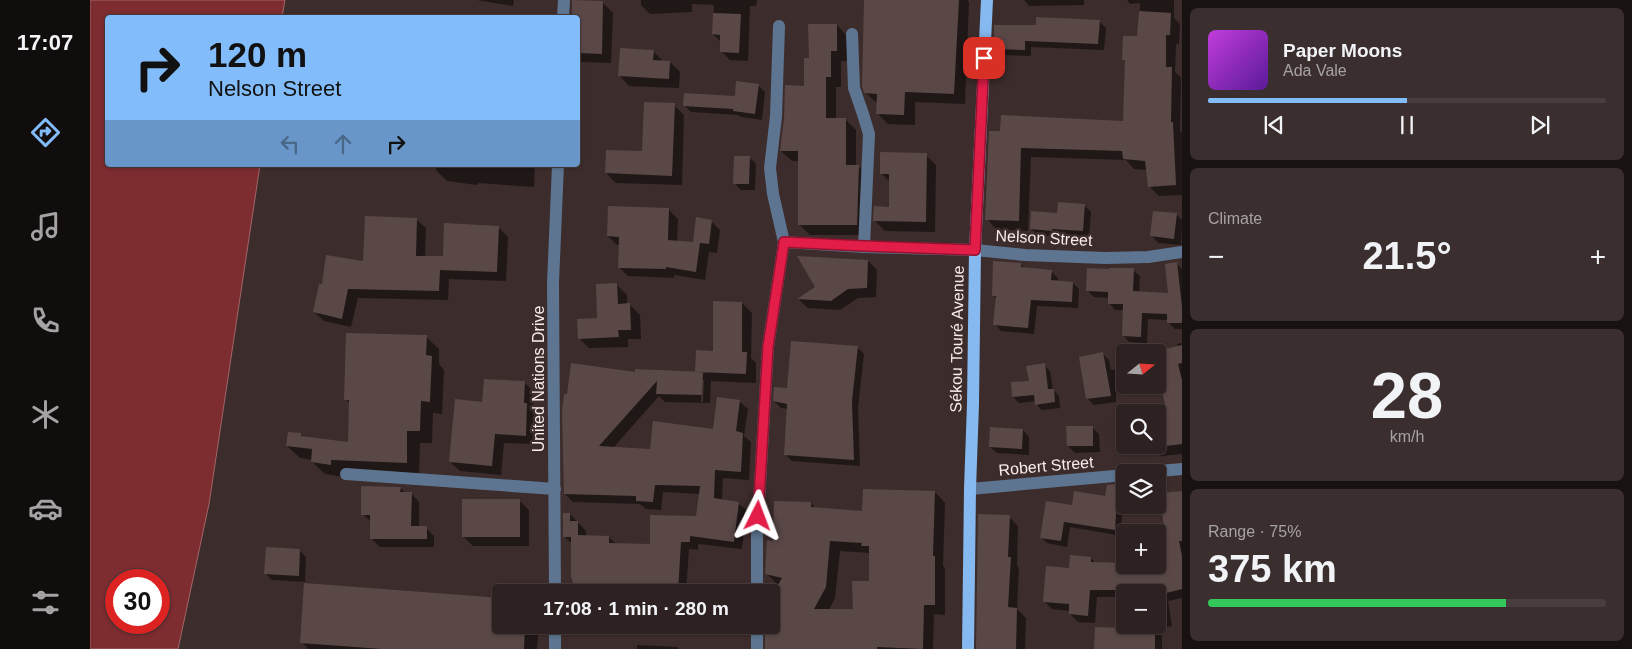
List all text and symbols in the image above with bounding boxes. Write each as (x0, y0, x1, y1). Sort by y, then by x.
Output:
text: 17:07 (17, 30, 73, 55)
icon: right (125, 35, 190, 100)
text: 120 m (208, 35, 307, 74)
pin (963, 37, 1005, 79)
text: Paper Moons (1283, 40, 1402, 61)
icon: arrive (970, 44, 998, 72)
text: Ada Vale (1283, 62, 1347, 79)
text: Nelson Street (208, 76, 341, 101)
icon: previous (1260, 111, 1288, 139)
icon: pause (1393, 111, 1421, 139)
icon: next (1526, 111, 1554, 139)
icon: directions (28, 115, 63, 150)
icon: left (276, 130, 304, 158)
icon: ahead (329, 130, 357, 158)
icon: right (382, 130, 410, 158)
icon: music (28, 209, 63, 244)
text: Climate (1208, 210, 1262, 227)
street label: Nelson Street (995, 227, 1093, 249)
text: 21.5° (1362, 235, 1452, 277)
text: − (1208, 241, 1224, 272)
text: + (1590, 241, 1606, 272)
street label: Sékou Touré Avenue (947, 265, 967, 413)
icon: phone (28, 303, 63, 338)
street label: United Nations Drive (530, 306, 547, 452)
north arrow (1116, 344, 1166, 394)
map controls (1116, 344, 1166, 634)
text: 28 (1371, 359, 1443, 432)
icon: climate (28, 397, 63, 432)
button: search (1116, 404, 1166, 454)
text: km/h (1390, 428, 1424, 445)
street label: Robert Street (998, 453, 1095, 479)
button: layers (1116, 464, 1166, 514)
position arrow (731, 489, 783, 541)
icon: car (28, 491, 63, 526)
text: Range · 75% (1208, 523, 1301, 540)
button: + (1116, 524, 1166, 574)
text: 375 km (1208, 548, 1337, 590)
speed limit sign: 30 (105, 569, 170, 634)
button: − (1116, 584, 1166, 634)
icon: filters (28, 585, 63, 620)
text: 17:08 · 1 min · 280 m (543, 598, 729, 619)

